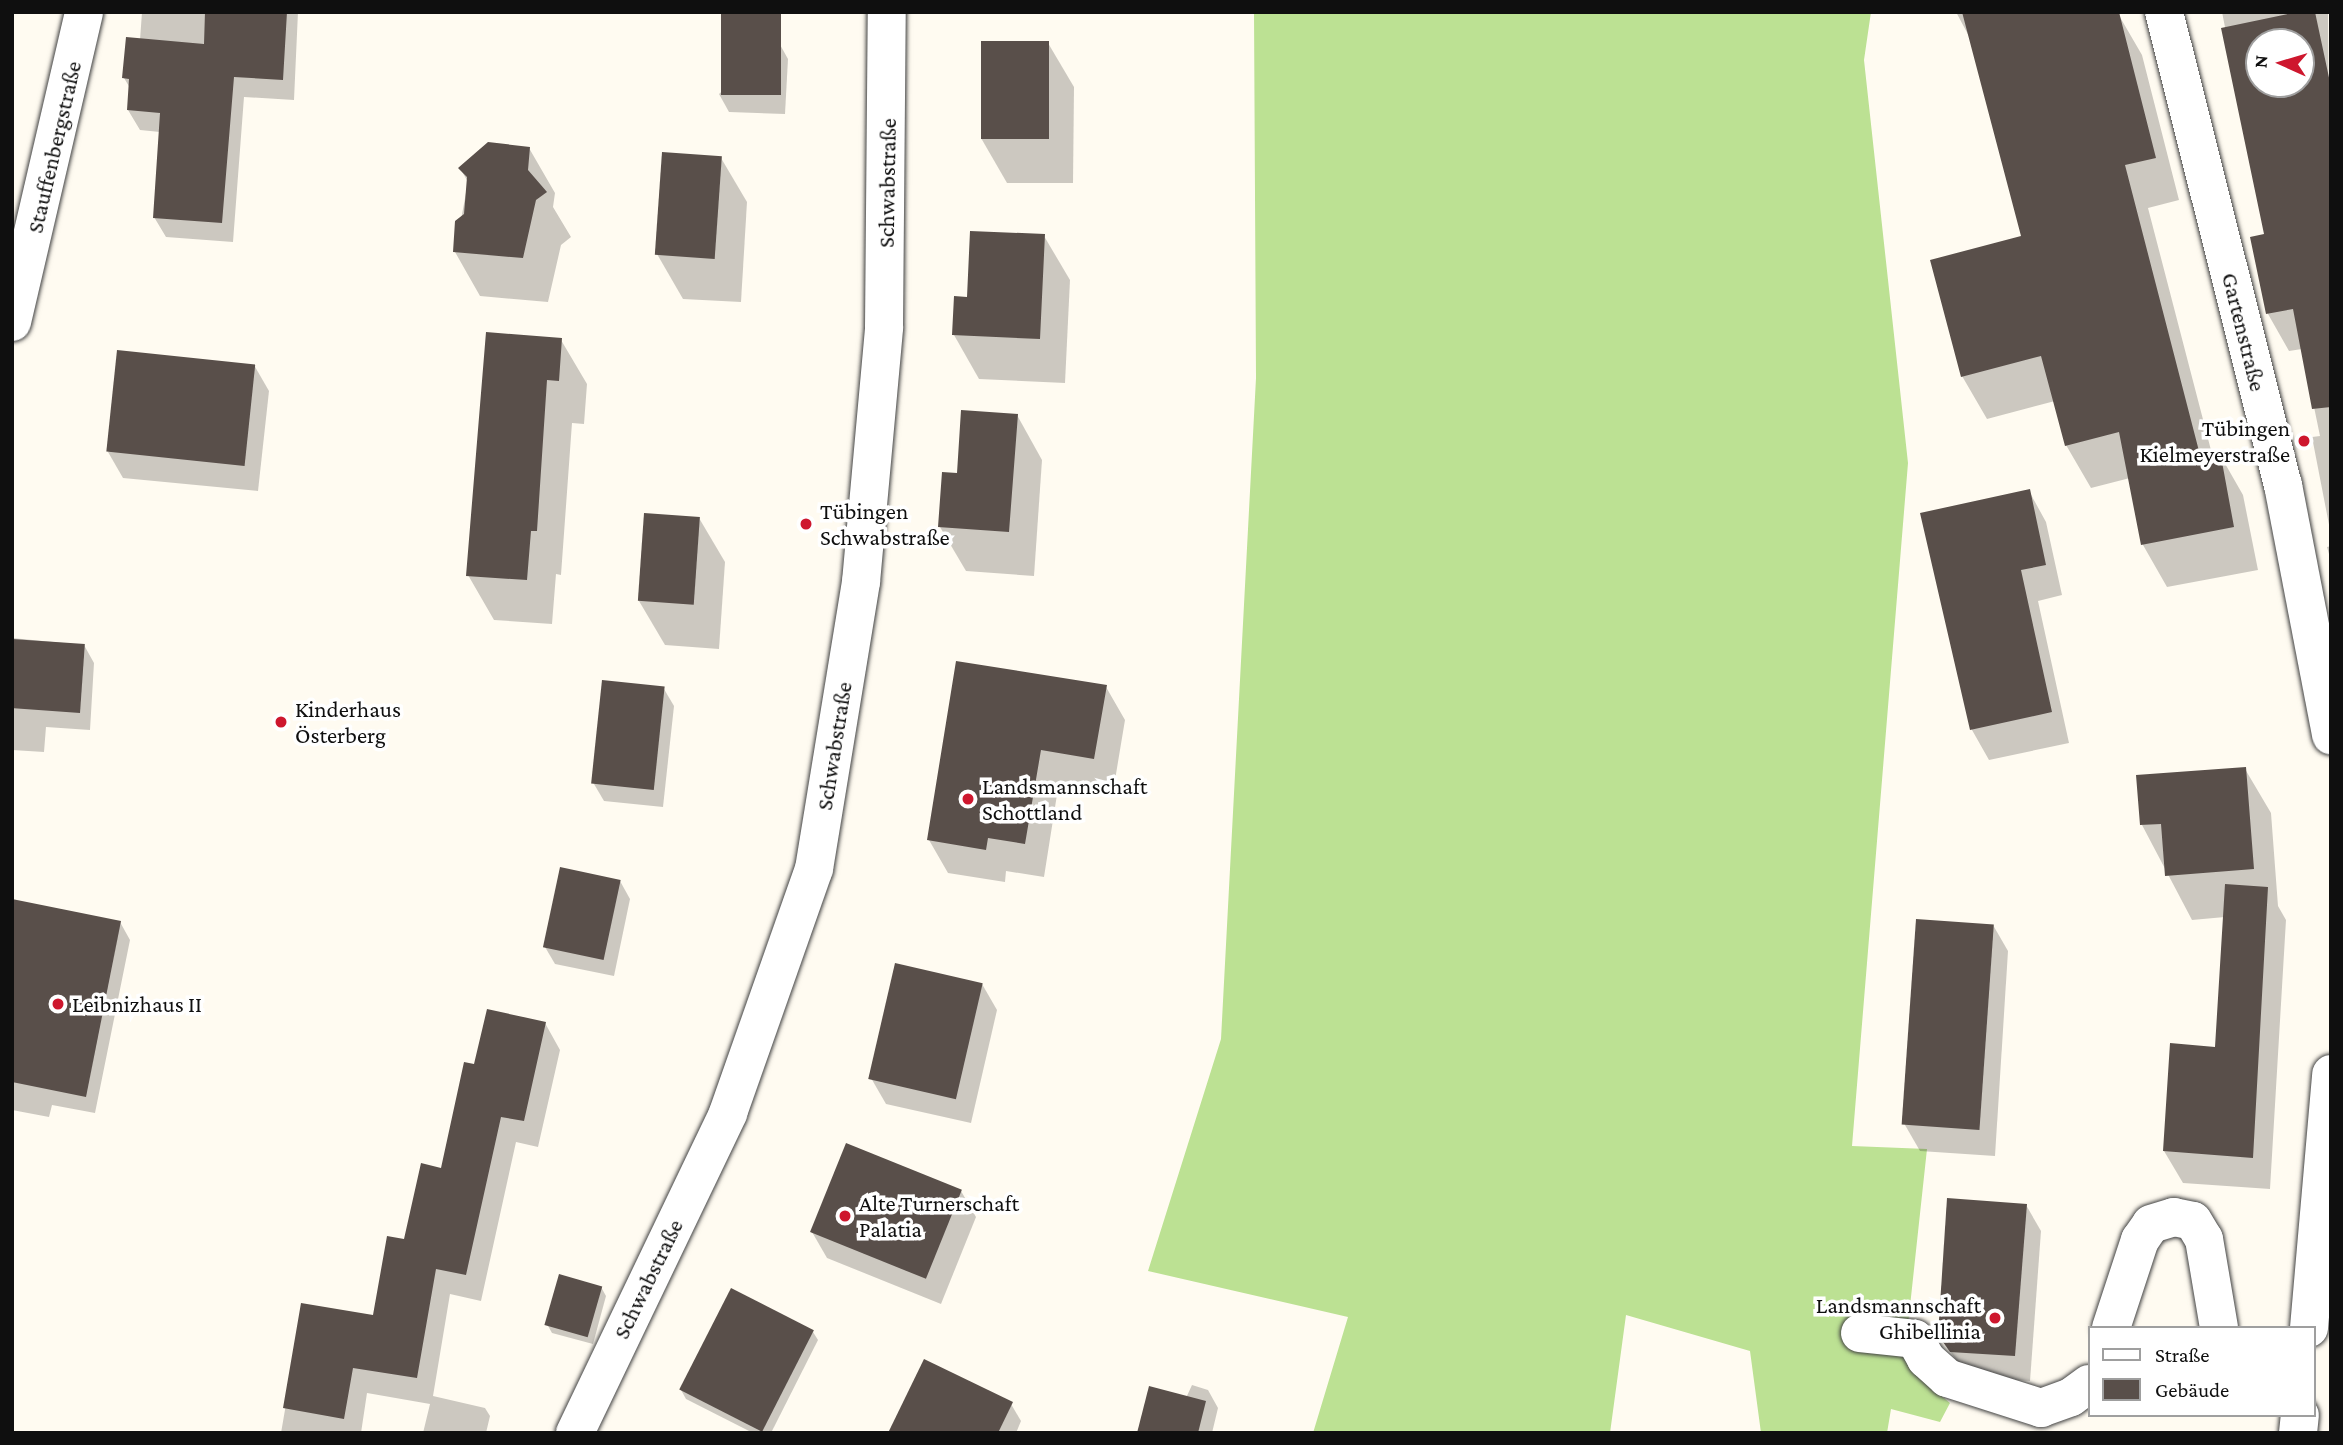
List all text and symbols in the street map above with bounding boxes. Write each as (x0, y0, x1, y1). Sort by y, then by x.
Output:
north arrow (2245, 28, 2315, 98)
text: N (2250, 54, 2271, 69)
street label: Stauffenbergstraße (21, 58, 87, 236)
street label: Schwabstraße (872, 118, 902, 248)
street label: Gartenstraße (2216, 270, 2272, 394)
place label: Tübingen Kielmeyerstraße (2140, 414, 2290, 468)
marker: Tübingen Kielmeyerstraße (2296, 433, 2312, 449)
place label: Tübingen Schwabstraße (820, 497, 950, 551)
marker: Tübingen Schwabstraße (798, 516, 814, 532)
street label: Schwabstraße (810, 680, 858, 812)
place label: Kinderhaus Österberg (295, 695, 401, 749)
marker: Kinderhaus Österberg (273, 714, 289, 730)
place label: Landsmannschaft Schottland (982, 772, 1147, 826)
marker: Landsmannschaft Schottland (960, 791, 976, 807)
place label: Leibnizhaus II (72, 990, 202, 1018)
marker: Leibnizhaus II (50, 996, 66, 1012)
place label: Alte Turnerschaft Palatia (859, 1189, 1019, 1243)
marker: Alte Turnerschaft Palatia (837, 1208, 853, 1224)
street label: Schwabstraße (607, 1215, 689, 1343)
place label: Landsmannschaft Ghibellinia (1816, 1291, 1981, 1345)
marker: Landsmannschaft Ghibellinia (1987, 1310, 2003, 1326)
legend (2088, 1326, 2315, 1417)
text: Straße (2155, 1343, 2209, 1367)
text: Gebäude (2155, 1378, 2229, 1402)

